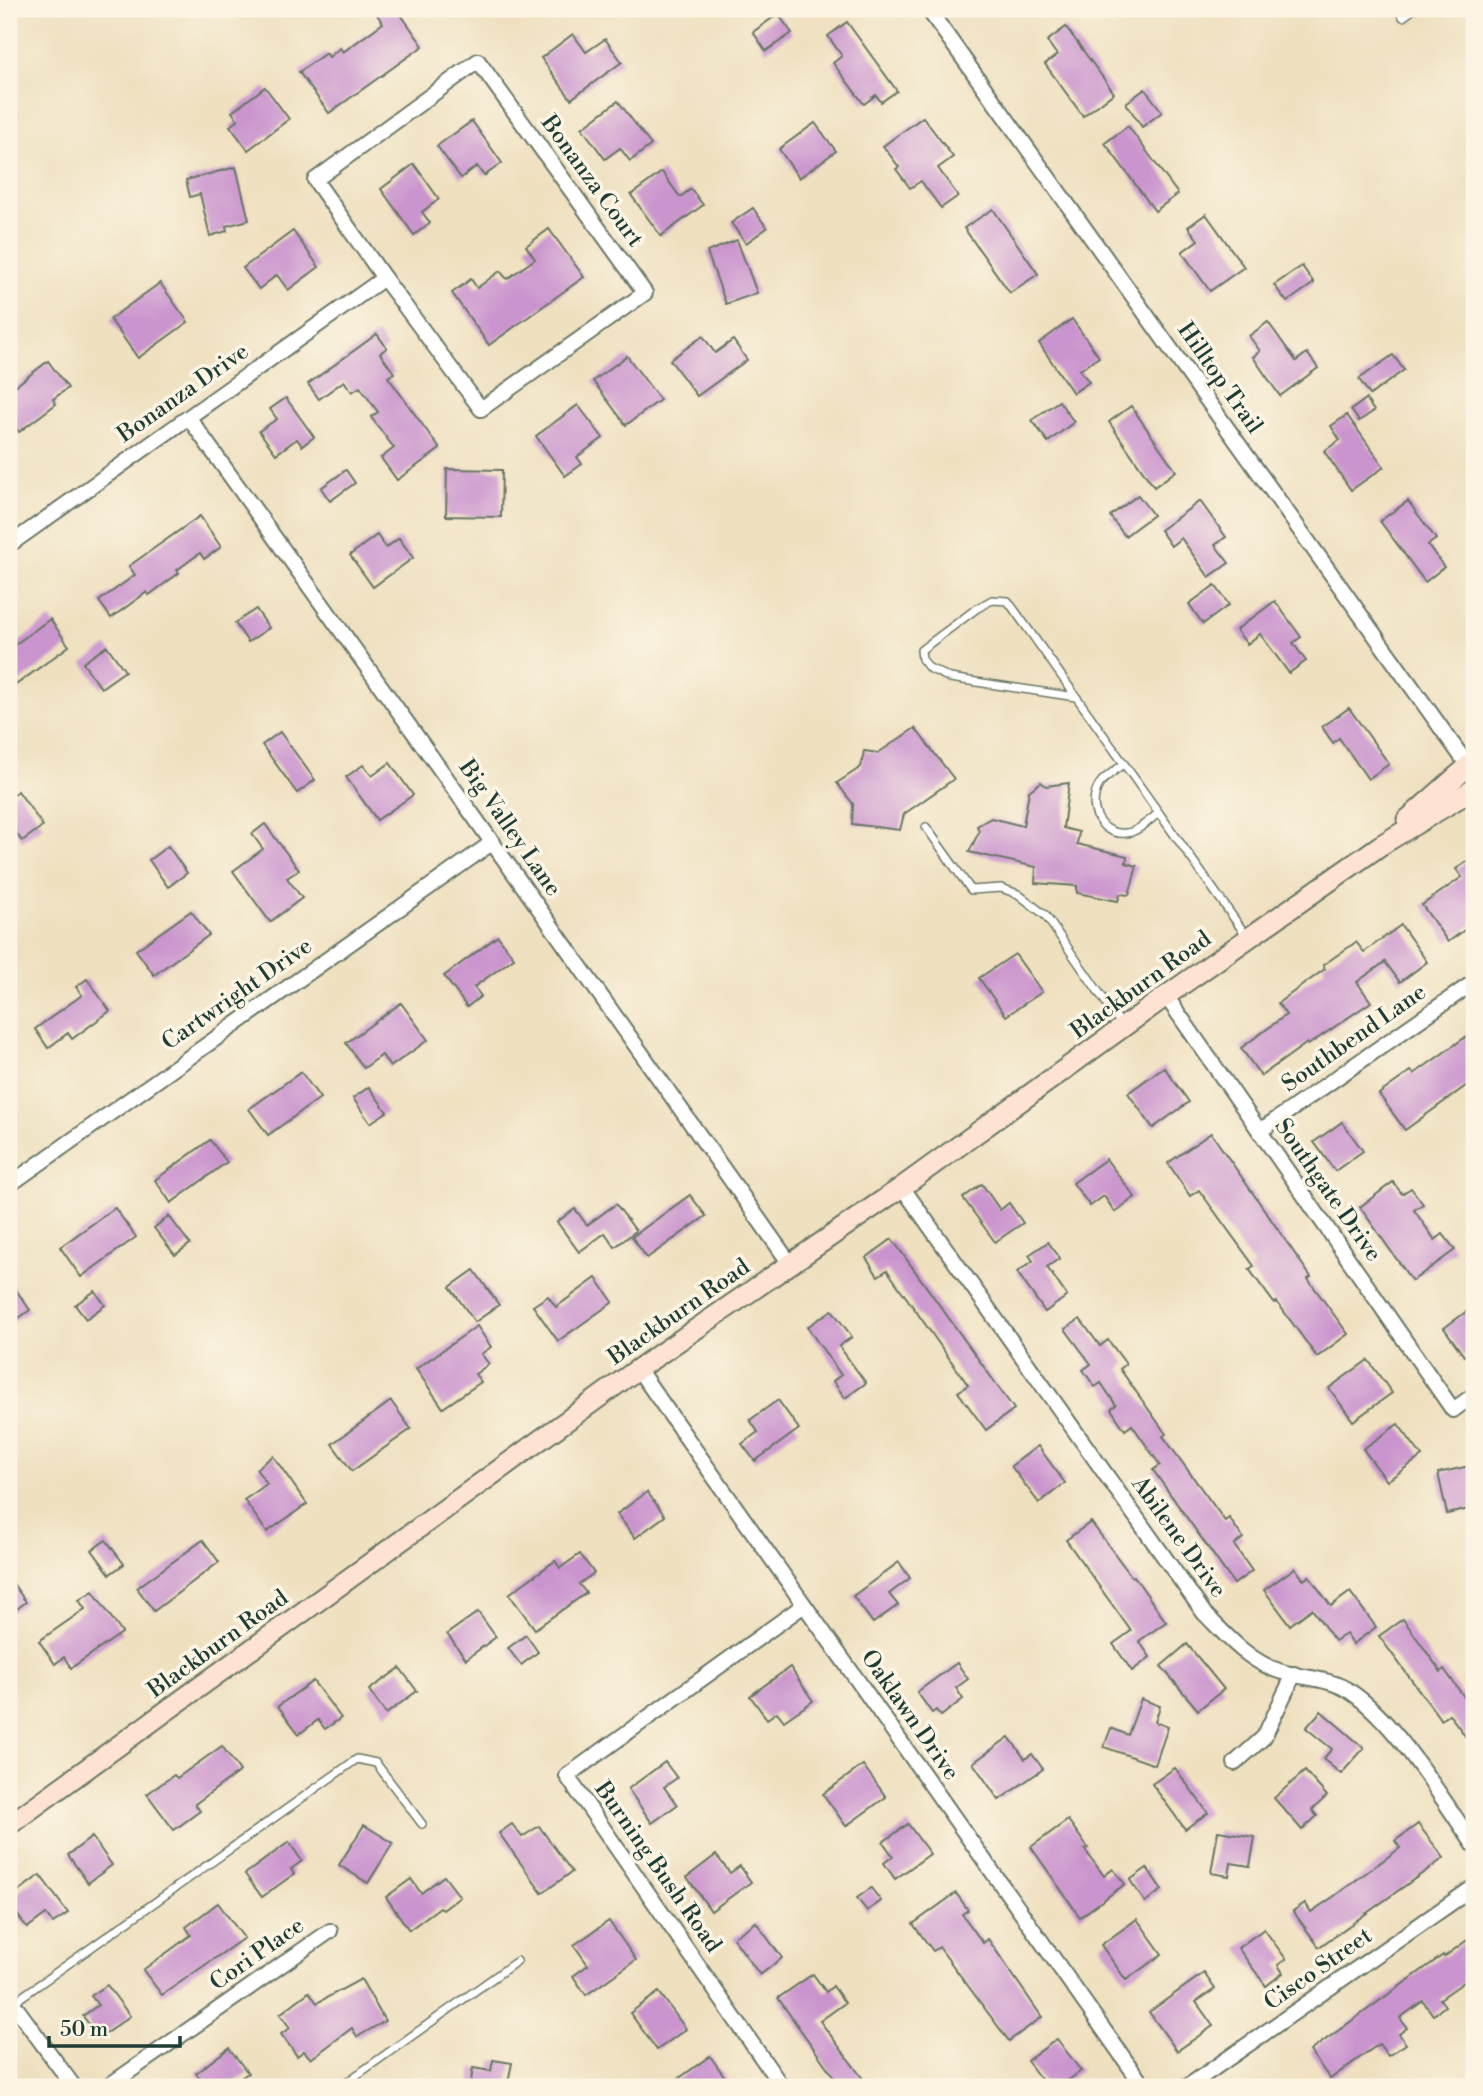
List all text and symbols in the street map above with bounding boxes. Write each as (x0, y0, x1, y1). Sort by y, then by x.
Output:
street label: Bonanza Court (534, 109, 649, 252)
street label: Hilltop Trail (1171, 317, 1269, 439)
street label: Bonanza Drive (111, 337, 254, 449)
street label: Big Valley Lane (452, 754, 567, 901)
street label: Blackburn Road (1065, 925, 1217, 1046)
street label: Cartwright Drive (156, 932, 318, 1056)
street label: Southbend Lane (1276, 978, 1432, 1098)
street label: Southgate Drive (1268, 1113, 1388, 1267)
street label: Blackburn Road (602, 1253, 755, 1372)
street label: Abilene Drive (1125, 1470, 1232, 1603)
street label: Blackburn Road (142, 1584, 294, 1705)
street label: Oaklawn Drive (855, 1644, 965, 1786)
street label: Burning Bush Road (588, 1775, 728, 1958)
street label: Cori Place (204, 1911, 310, 1997)
street label: Cisco Street (1259, 1922, 1377, 2016)
scale bar (49, 2005, 180, 2049)
text: 50 m (60, 2017, 108, 2043)

